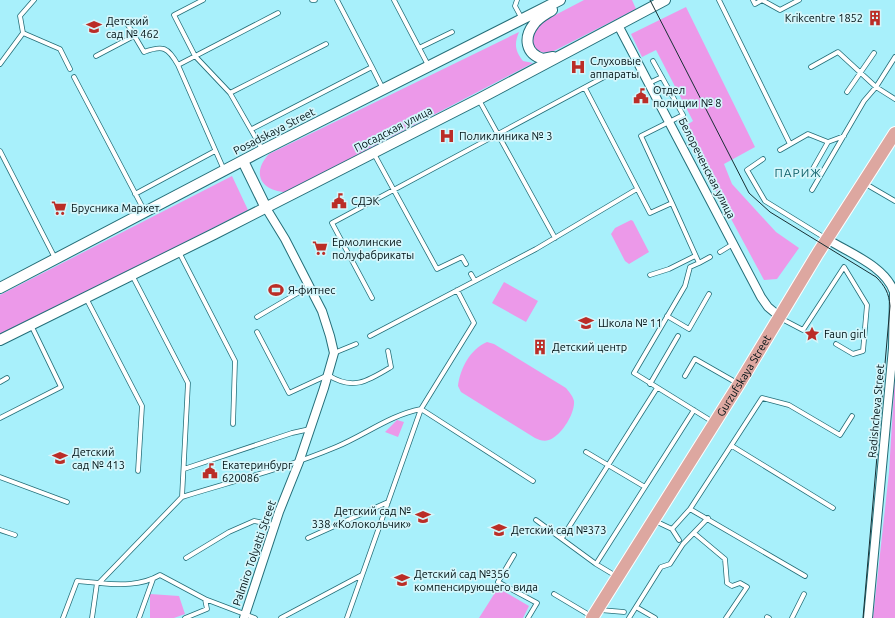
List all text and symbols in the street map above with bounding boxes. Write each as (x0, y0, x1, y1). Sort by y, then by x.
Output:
building icon: Krikcentre 1852 (866, 9, 884, 27)
place label: Krikcentre 1852 (785, 12, 863, 24)
place label: Детский сад № 462 (106, 15, 159, 40)
school or university icon: Детский сад № 462 (85, 18, 103, 36)
place label: Слуховые аппараты (590, 55, 641, 80)
hospital icon: Слуховые аппараты (569, 58, 587, 76)
place label: Отдел полиции № 8 (653, 84, 721, 109)
public building icon: Отдел полиции № 8 (632, 87, 650, 105)
street label: Посадская улица (352, 104, 434, 154)
street label: Posadskaya Street (231, 105, 317, 157)
street label: Белореченская улица (676, 116, 738, 220)
hospital icon: Поликлиника № 3 (438, 127, 456, 145)
place label: Поликлиника № 3 (459, 130, 552, 142)
district label: ПАРИЖ (774, 166, 822, 179)
public building icon: СДЭК (330, 192, 348, 210)
place label: СДЭК (351, 195, 379, 207)
supermarket icon: Брусника Маркет (50, 199, 68, 217)
place label: Брусника Маркет (71, 202, 160, 214)
place label: Ермолинские полуфабрикаты (332, 236, 414, 261)
supermarket icon: Ермолинские полуфабрикаты (311, 239, 329, 257)
sports icon: Я-фитнес (267, 281, 285, 299)
place label: Я-фитнес (288, 284, 335, 296)
school or university icon: Школа № 11 (577, 314, 595, 332)
place label: Школа № 11 (598, 317, 662, 329)
place icon: Faun girl (803, 325, 821, 343)
place label: Faun girl (824, 328, 866, 340)
street label: Gurzufskaya Street (714, 332, 774, 419)
building icon: Детский центр (531, 338, 549, 356)
place label: Детский центр (552, 341, 627, 353)
street label: Radishcheva Street (866, 363, 886, 459)
place label: Детский сад № 413 (72, 446, 125, 471)
school or university icon: Детский сад № 413 (51, 449, 69, 467)
place label: Екатеринбург 620086 (222, 459, 293, 484)
public building icon: Екатеринбург 620086 (201, 462, 219, 480)
street label: Palmiro Tolyatti Street (230, 498, 278, 607)
place label: Детский сад № 338 «Колокольчик» (312, 505, 411, 530)
school or university icon: Детский сад № 338 «Колокольчик» (414, 508, 432, 526)
school or university icon: Детский сад №373 (490, 521, 508, 539)
place label: Детский сад №373 (511, 524, 606, 536)
place label: Детский сад №356 компенсирующего вида (414, 568, 538, 593)
school or university icon: Детский сад №356 компенсирующего вида (393, 571, 411, 589)

